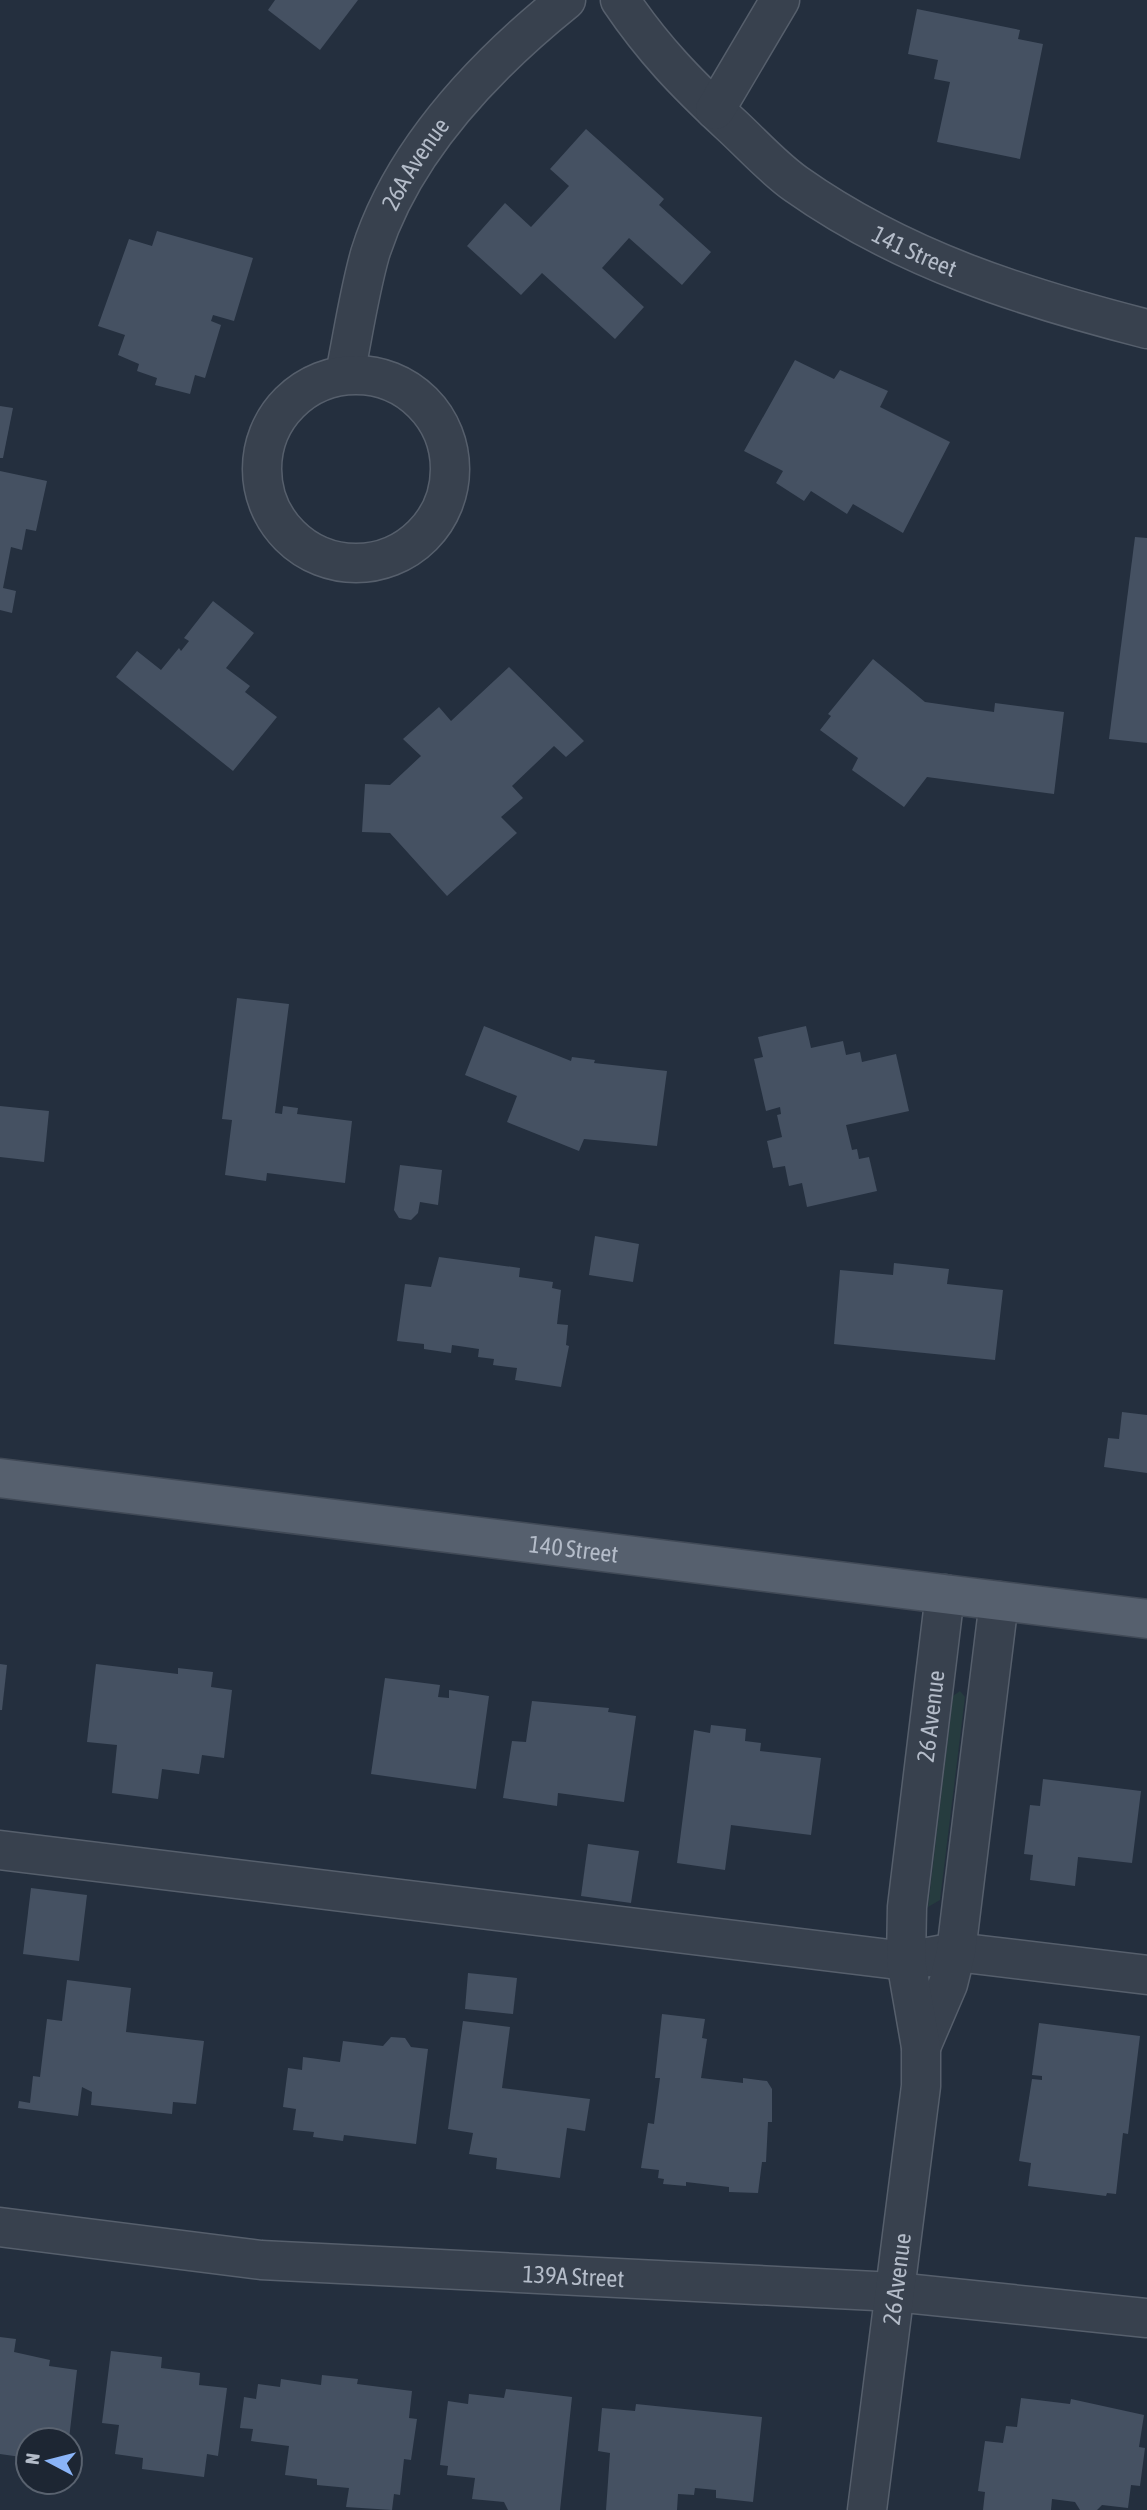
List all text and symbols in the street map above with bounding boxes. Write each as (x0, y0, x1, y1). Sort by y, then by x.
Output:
street label: 26A Avenue (376, 112, 454, 214)
street label: 141 Street (868, 220, 961, 282)
street label: 140 Street (527, 1530, 620, 1567)
street label: 26 Avenue (911, 1669, 949, 1764)
street label: 26 Avenue (877, 2231, 916, 2326)
street label: 139A Street (522, 2260, 625, 2292)
north arrow (14, 2426, 84, 2496)
text: N (21, 2452, 44, 2466)

